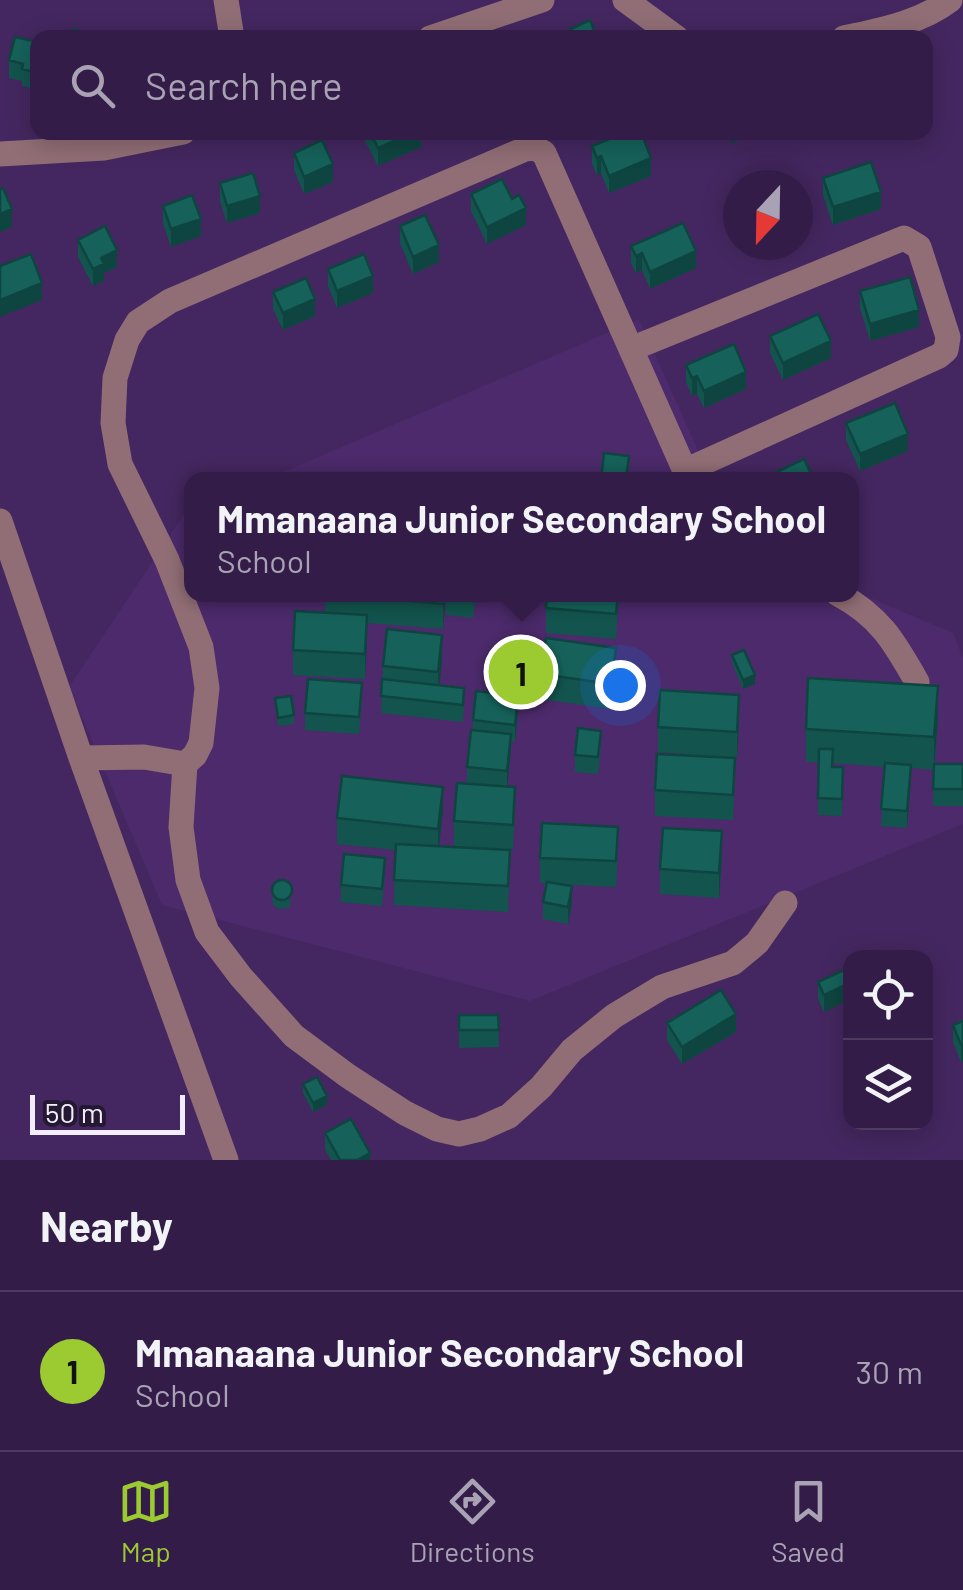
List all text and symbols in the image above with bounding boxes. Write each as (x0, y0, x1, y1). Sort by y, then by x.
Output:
search box (30, 30, 933, 140)
icon: search (65, 58, 120, 113)
text: Search here (145, 62, 343, 108)
north arrow (723, 170, 813, 260)
popup (184, 472, 859, 602)
text: Mmanaana Junior Secondary School (217, 495, 826, 541)
text: School (217, 541, 312, 579)
pin: 1 (488, 634, 554, 710)
your location (595, 660, 646, 711)
map controls (843, 950, 933, 1130)
button: locate (843, 950, 933, 1040)
button: layers (843, 1040, 933, 1130)
scale bar (30, 1090, 185, 1134)
text: 50 m (45, 1095, 104, 1129)
text: Nearby (40, 1200, 173, 1250)
text: Mmanaana Junior Secondary School (135, 1329, 744, 1375)
text: 1 (67, 1352, 78, 1390)
text: 30 m (856, 1352, 923, 1390)
text: School (135, 1375, 230, 1413)
tab: Map (118, 1474, 173, 1568)
tab: Directions (410, 1474, 535, 1568)
tab: Saved (771, 1474, 845, 1568)

